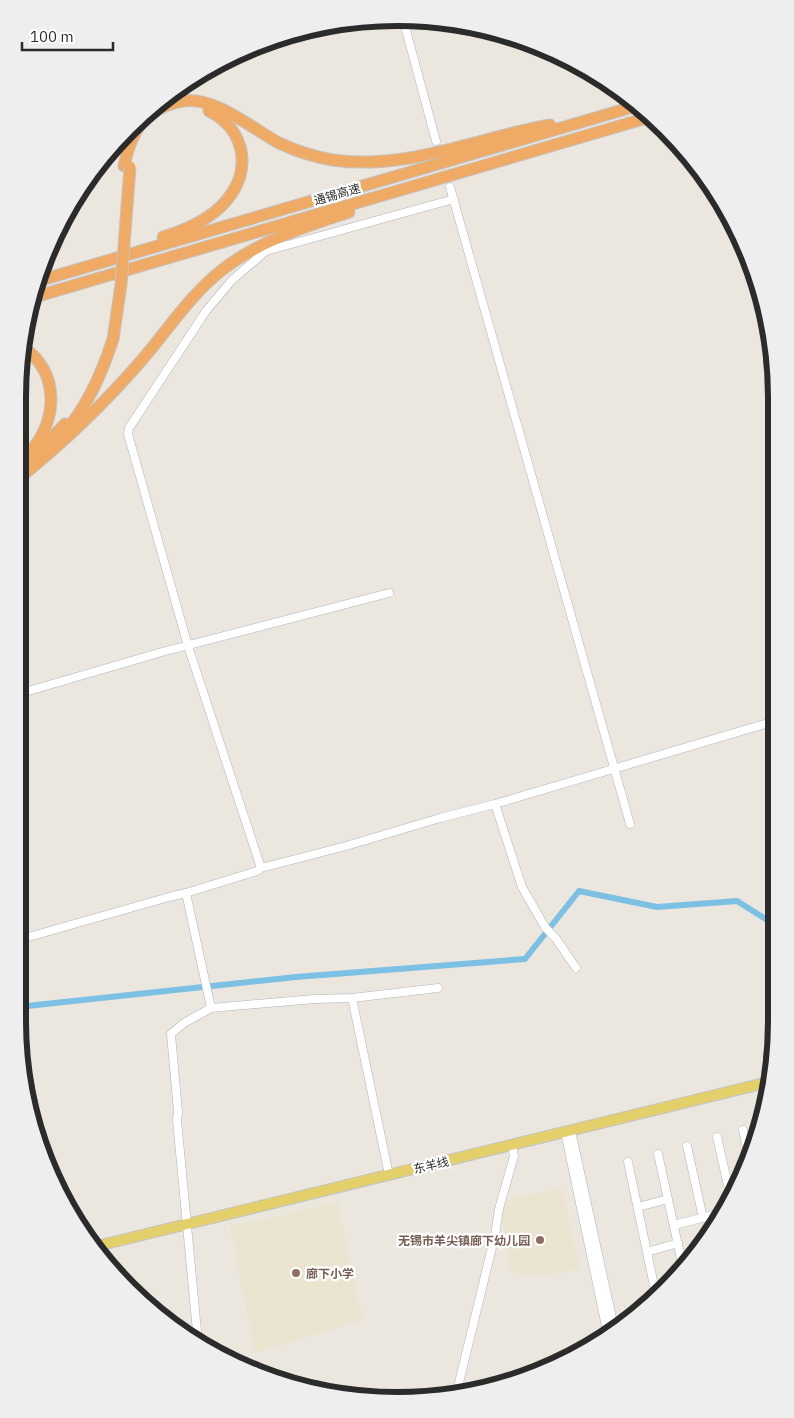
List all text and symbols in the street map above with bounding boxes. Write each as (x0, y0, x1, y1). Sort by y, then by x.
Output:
scale bar (22, 20, 114, 52)
text: 100 m (30, 27, 74, 46)
street label: 通锡高速 (312, 180, 362, 208)
street label: 东羊线 (412, 1154, 450, 1176)
place label: 无锡市羊尖镇廊下幼儿园 (398, 1233, 530, 1248)
marker: 无锡市羊尖镇廊下幼儿园 (534, 1234, 546, 1246)
place label: 廊下小学 (306, 1266, 354, 1281)
marker: 廊下小学 (290, 1267, 302, 1279)

